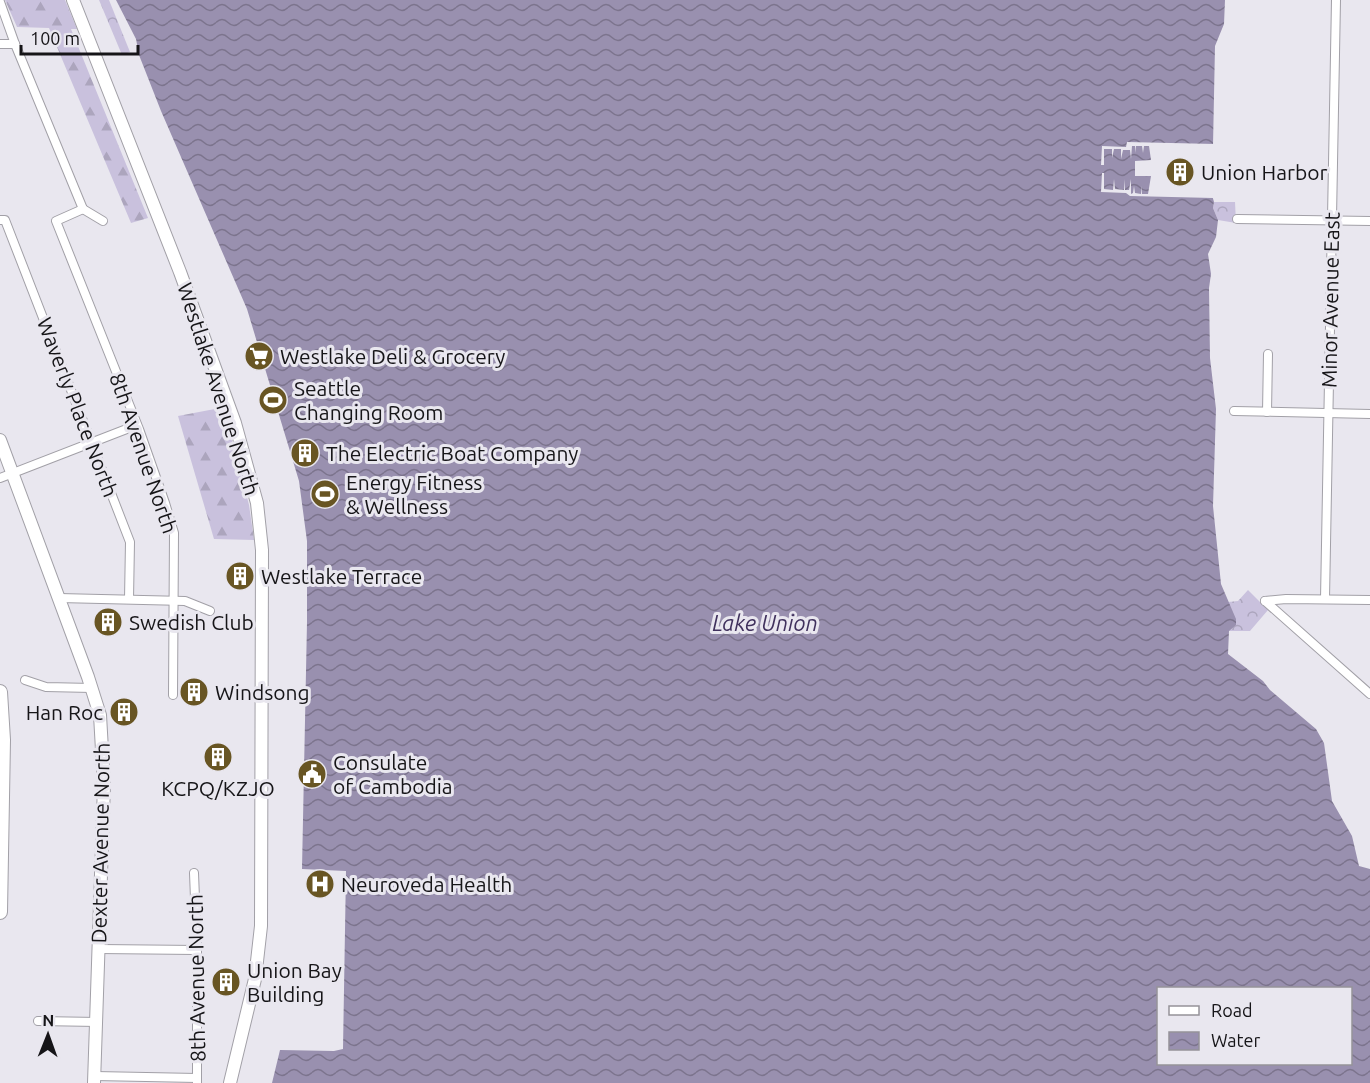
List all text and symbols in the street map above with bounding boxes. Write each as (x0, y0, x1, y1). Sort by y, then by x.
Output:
scale bar (21, 18, 138, 56)
text: 100 m (30, 28, 80, 48)
building icon: Union Harbor (1164, 156, 1196, 188)
place label: Union Harbor (1201, 160, 1327, 184)
street label: Minor Avenue East (1316, 212, 1344, 388)
street label: Westlake Avenue North (173, 280, 265, 498)
street label: Waverly Place North (33, 314, 123, 500)
supermarket icon: Westlake Deli & Grocery (243, 340, 275, 372)
place label: Westlake Deli & Grocery (280, 344, 505, 368)
street label: 8th Avenue North (105, 370, 183, 536)
place label: Seattle Changing Room (294, 376, 443, 424)
sports icon: Seattle Changing Room (257, 384, 289, 416)
building icon: The Electric Boat Company (289, 437, 321, 469)
place label: The Electric Boat Company (326, 441, 578, 465)
place label: Energy Fitness & Wellness (346, 470, 482, 518)
sports icon: Energy Fitness & Wellness (309, 478, 341, 510)
building icon: Westlake Terrace (224, 560, 256, 592)
place label: Westlake Terrace (261, 564, 422, 588)
building icon: Swedish Club (92, 606, 124, 638)
place label: Swedish Club (129, 610, 254, 634)
water label: Lake Union (712, 610, 818, 635)
building icon: Windsong (178, 676, 210, 708)
place label: Windsong (215, 680, 310, 704)
building icon: Han Roc (108, 696, 140, 728)
place label: Han Roc (26, 700, 103, 724)
building icon: KCPQ/KZJO (202, 741, 234, 773)
street label: Dexter Avenue North (86, 742, 114, 944)
place label: Consulate of Cambodia (333, 750, 453, 798)
public building icon: Consulate of Cambodia (296, 758, 328, 790)
place label: KCPQ/KZJO (161, 776, 275, 800)
hospital icon: Neuroveda Health (304, 868, 336, 900)
place label: Neuroveda Health (341, 872, 512, 896)
street label: 8th Avenue North (183, 894, 209, 1062)
place label: Union Bay Building (247, 958, 342, 1006)
building icon: Union Bay Building (210, 966, 242, 998)
legend (1157, 987, 1352, 1065)
text: Road (1211, 1000, 1253, 1020)
north arrow (18, 1005, 78, 1065)
text: N (42, 1011, 54, 1029)
text: Water (1211, 1030, 1261, 1050)

